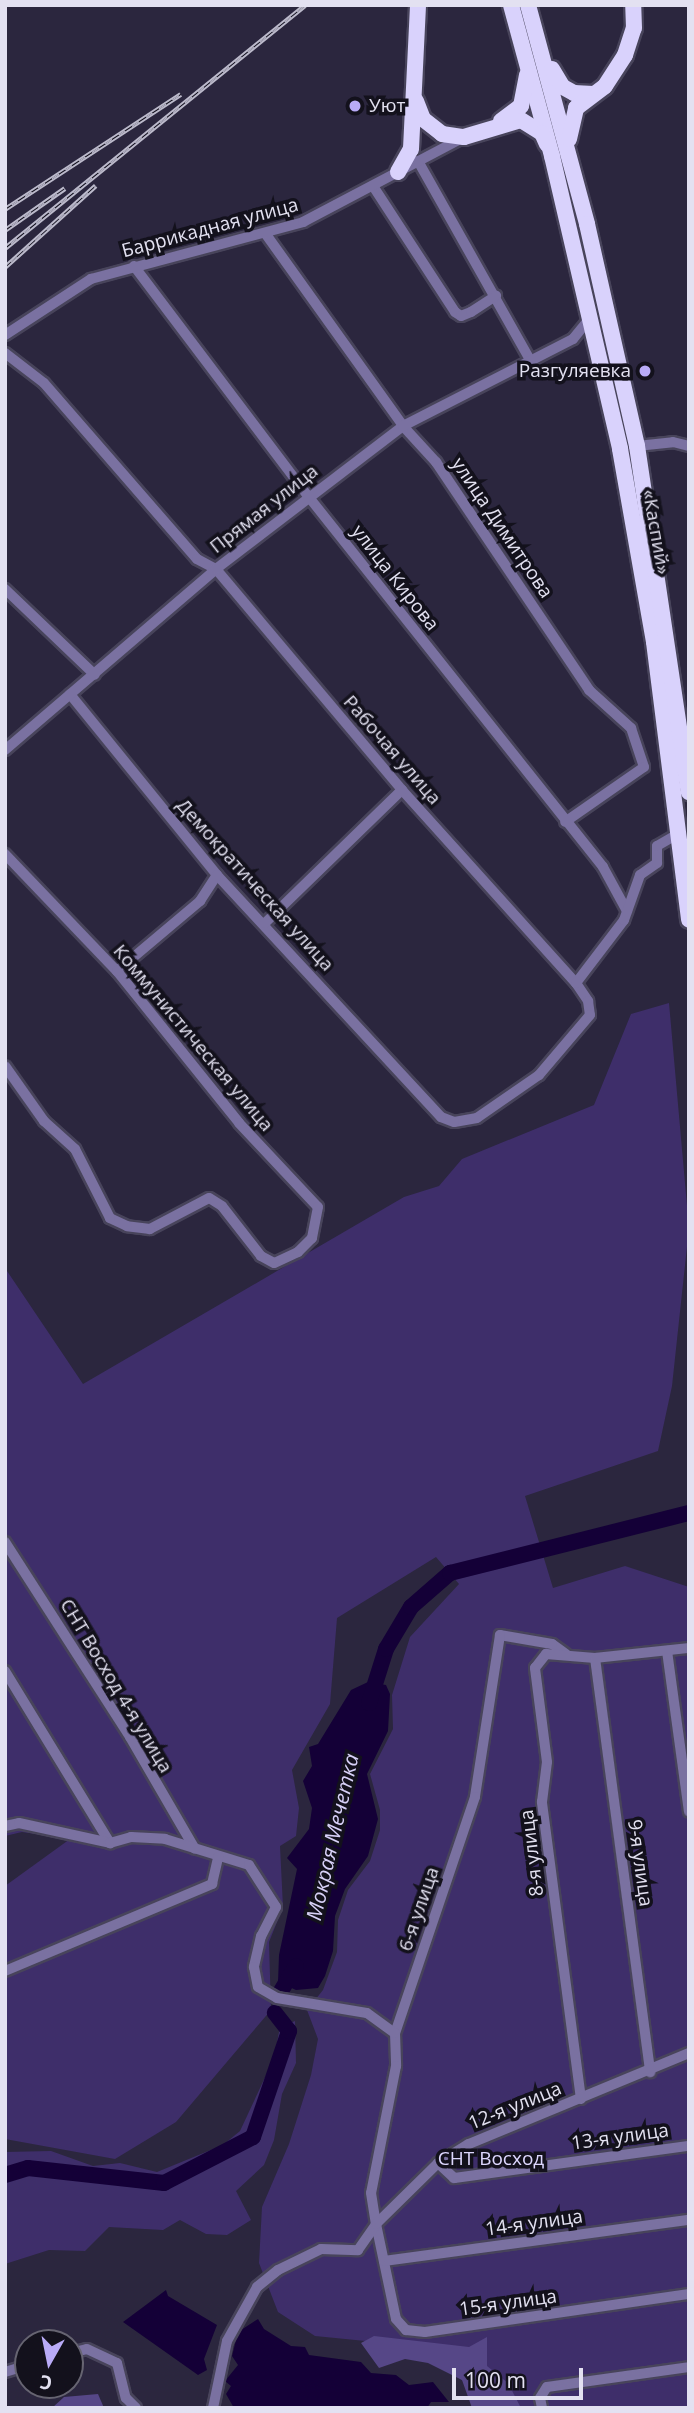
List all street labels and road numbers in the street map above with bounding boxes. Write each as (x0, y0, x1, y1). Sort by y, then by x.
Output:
street label: Баррикадная улица (119, 193, 301, 263)
street label: улица Димитрова (447, 453, 557, 603)
street label: Прямая улица (205, 460, 323, 558)
street label: «Каспий» (637, 488, 675, 576)
street label: улица Кирова (347, 521, 443, 635)
street label: Рабочая улица (338, 691, 446, 809)
street label: Демократическая улица (172, 794, 338, 976)
street label: Коммунистическая улица (108, 940, 278, 1136)
street label: СНТ Восход 4-я улица (55, 1595, 177, 1777)
street label: 8-я улица (515, 1808, 549, 1898)
street label: 9-я улица (623, 1818, 657, 1908)
street label: 6-я улица (394, 1864, 444, 1954)
street label: 12-я улица (465, 2077, 565, 2135)
street label: 13-я улица (570, 2119, 670, 2155)
street label: 14-я улица (484, 2205, 584, 2241)
street label: 15-я улица (458, 2285, 558, 2321)

